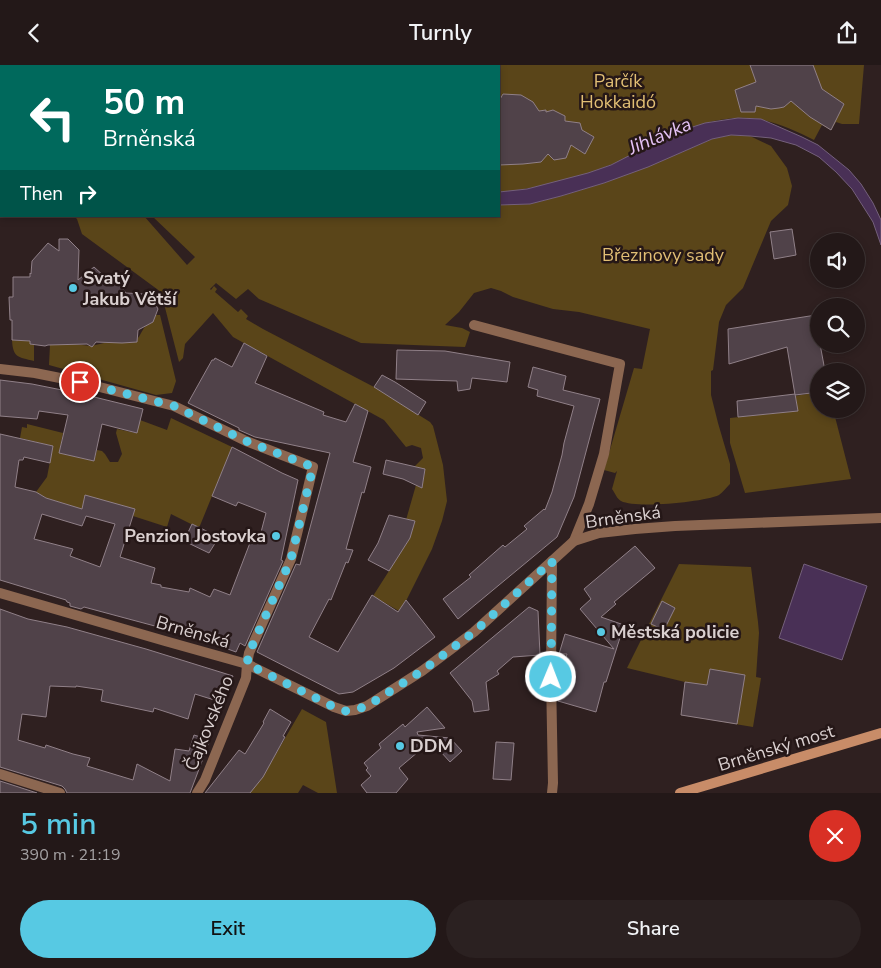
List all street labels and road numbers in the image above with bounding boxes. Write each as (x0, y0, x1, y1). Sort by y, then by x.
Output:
street label: Brněnská (584, 500, 662, 534)
street label: Brněnská (153, 610, 233, 654)
street label: Čajkovského (179, 672, 239, 774)
street label: Brněnský most (715, 719, 838, 777)

